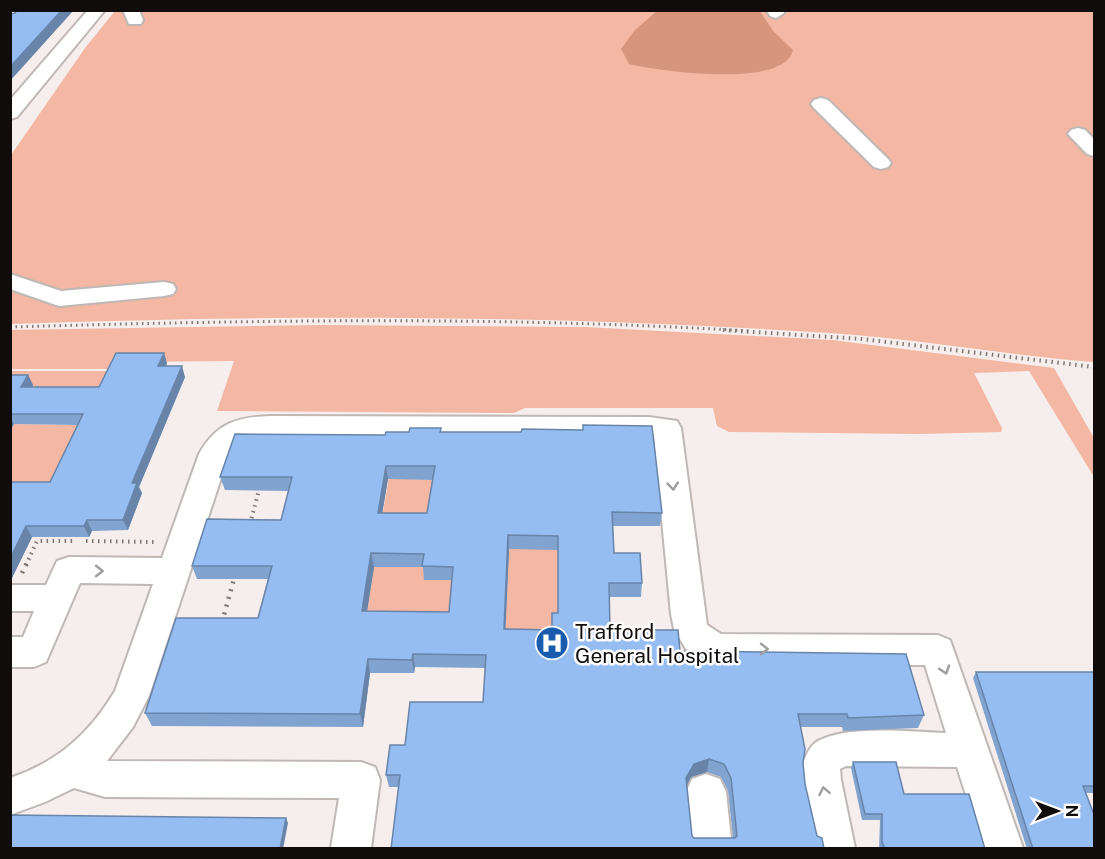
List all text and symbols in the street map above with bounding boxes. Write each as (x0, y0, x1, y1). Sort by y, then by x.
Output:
one-way arrow (667, 482, 679, 491)
one-way arrow (95, 564, 104, 577)
place label: Trafford General Hospital (575, 619, 739, 668)
hospital icon: Trafford General Hospital (534, 625, 570, 661)
one-way arrow (760, 643, 769, 655)
one-way arrow (937, 664, 950, 675)
north arrow (1027, 781, 1087, 841)
one-way arrow (818, 786, 831, 796)
text: N (1062, 805, 1081, 817)

